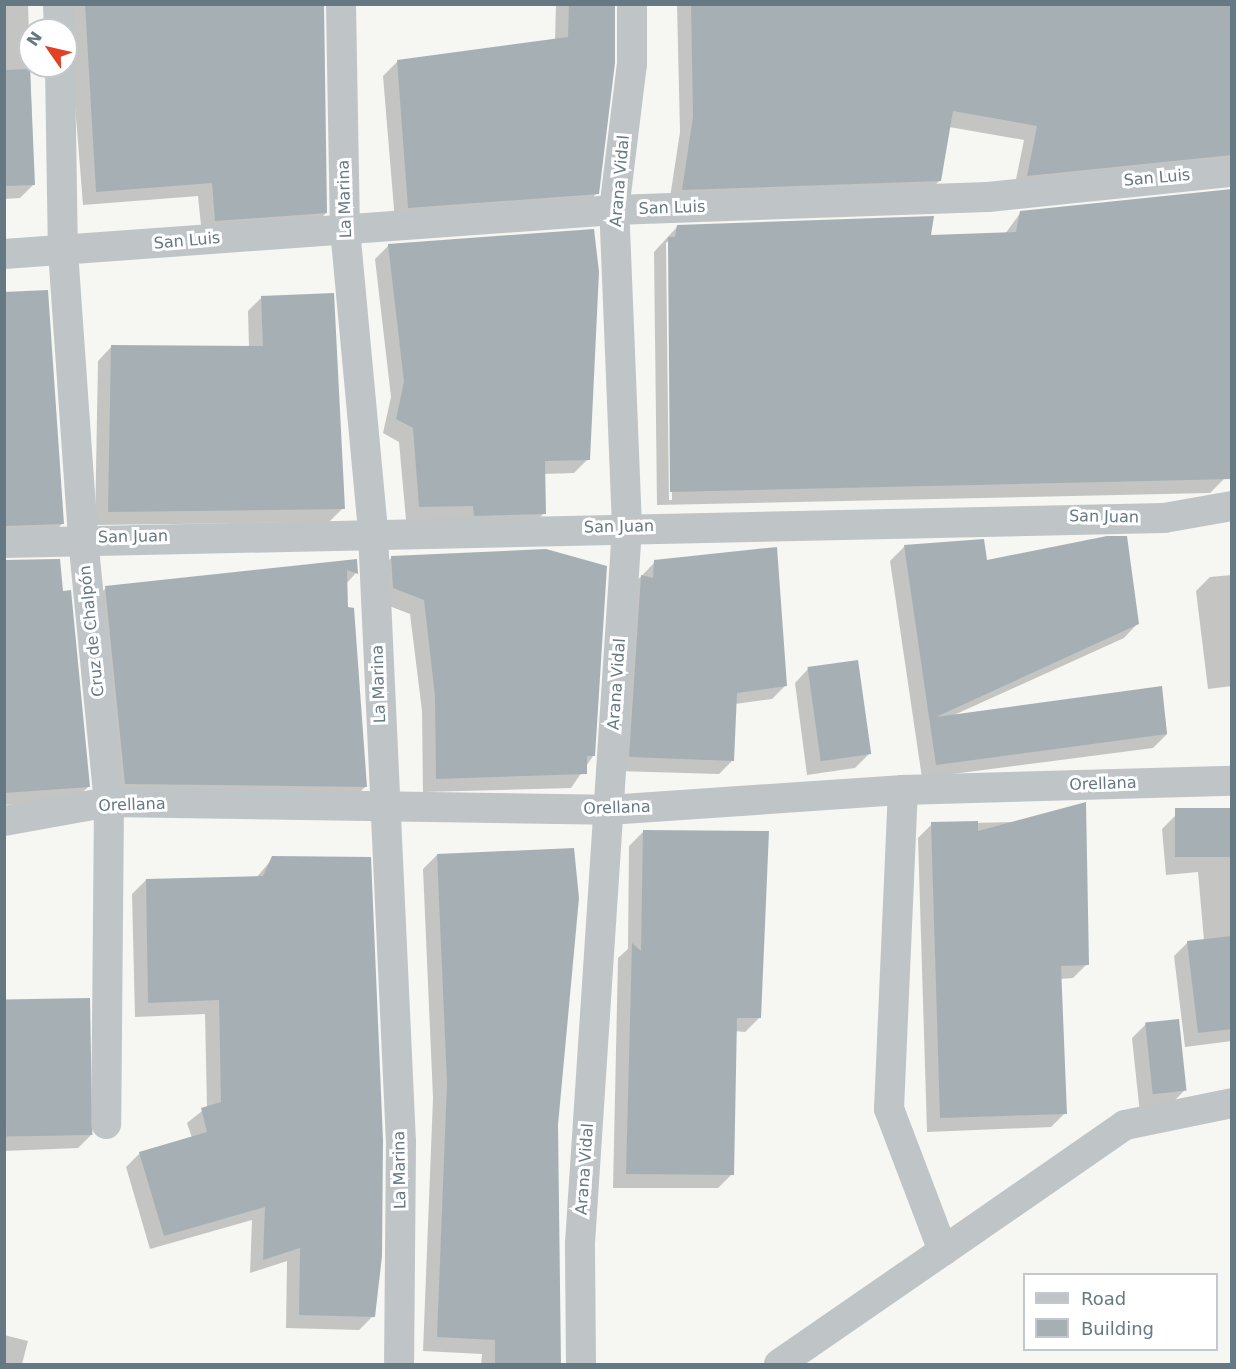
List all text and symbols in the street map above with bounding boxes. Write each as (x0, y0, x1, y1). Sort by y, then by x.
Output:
north arrow (18, 18, 78, 78)
text: N (23, 28, 46, 50)
street label: Arana Vidal (606, 134, 634, 228)
street label: La Marina (334, 159, 356, 239)
street label: San Luis (1123, 166, 1191, 190)
street label: San Luis (638, 197, 706, 219)
street label: San Luis (153, 229, 221, 253)
street label: San Juan (1069, 507, 1139, 527)
street label: San Juan (584, 517, 654, 537)
street label: San Juan (98, 527, 168, 547)
street label: Cruz de Chalpón (76, 564, 108, 698)
street label: Arana Vidal (604, 638, 630, 730)
street label: La Marina (368, 644, 390, 724)
street label: Orellana (1069, 773, 1137, 795)
street label: Orellana (98, 794, 166, 816)
street label: Orellana (583, 797, 651, 819)
street label: Arana Vidal (572, 1123, 598, 1215)
street label: La Marina (390, 1131, 410, 1209)
legend (1023, 1273, 1218, 1351)
text: Road (1081, 1288, 1126, 1309)
text: Building (1081, 1318, 1154, 1339)

